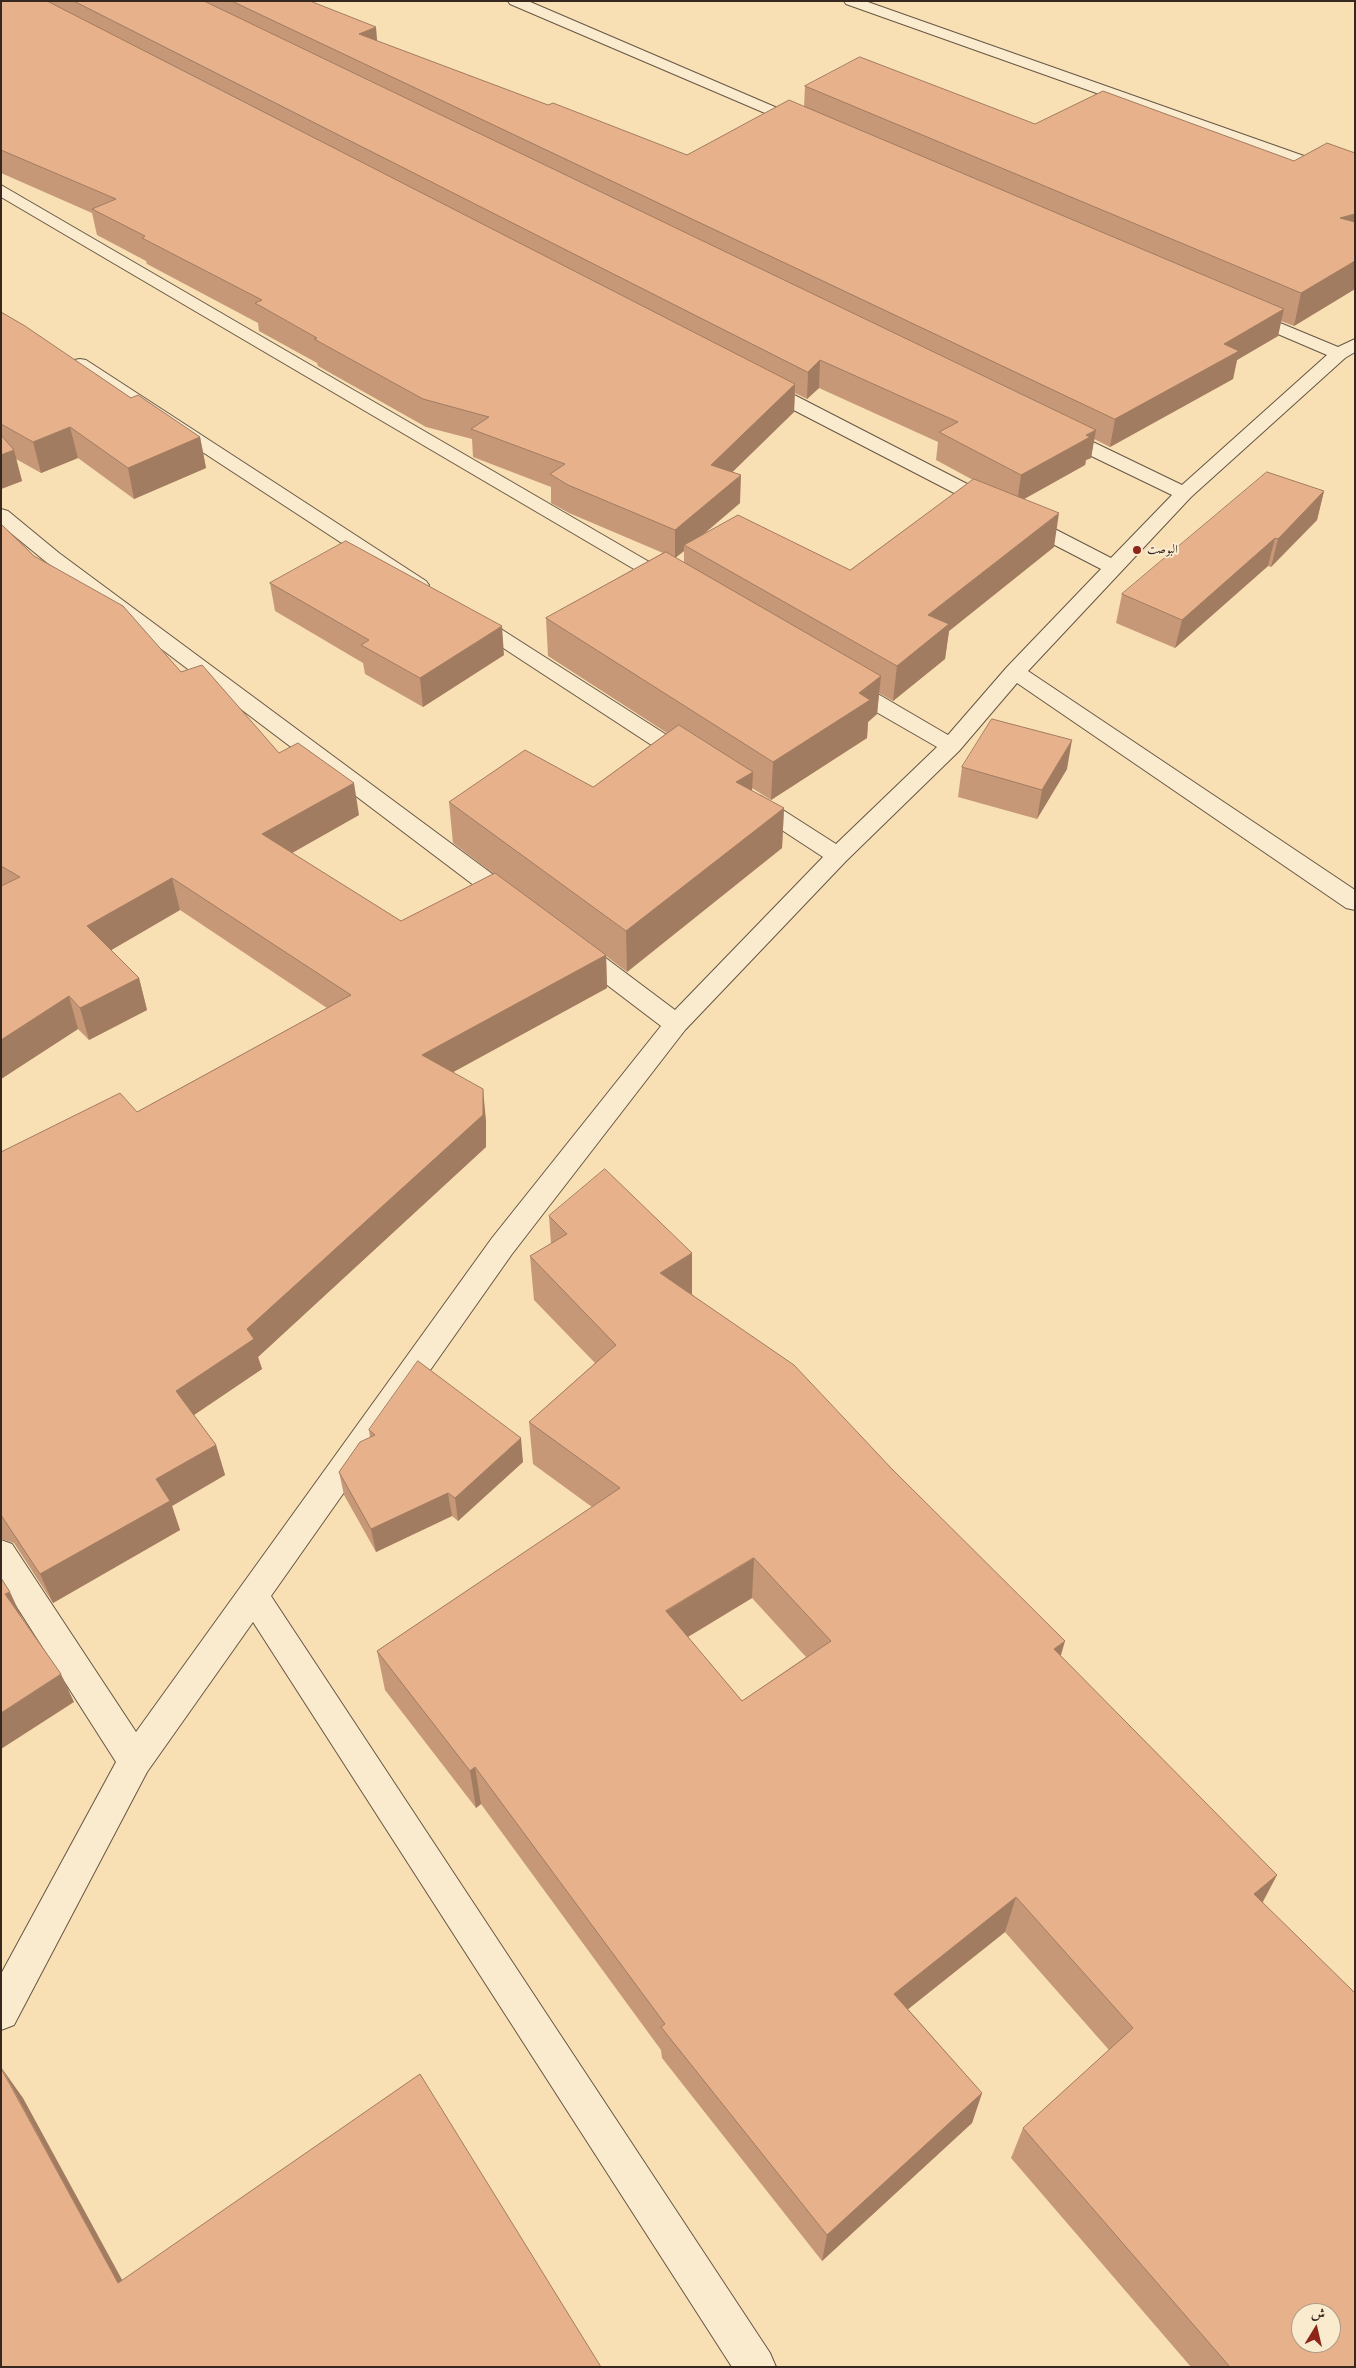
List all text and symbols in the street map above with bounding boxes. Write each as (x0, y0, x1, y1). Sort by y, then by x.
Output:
place label: البوصت (1147, 543, 1178, 557)
marker: البوصت (1131, 544, 1143, 556)
north arrow (1291, 2303, 1341, 2353)
text: ش (1310, 2303, 1327, 2324)

